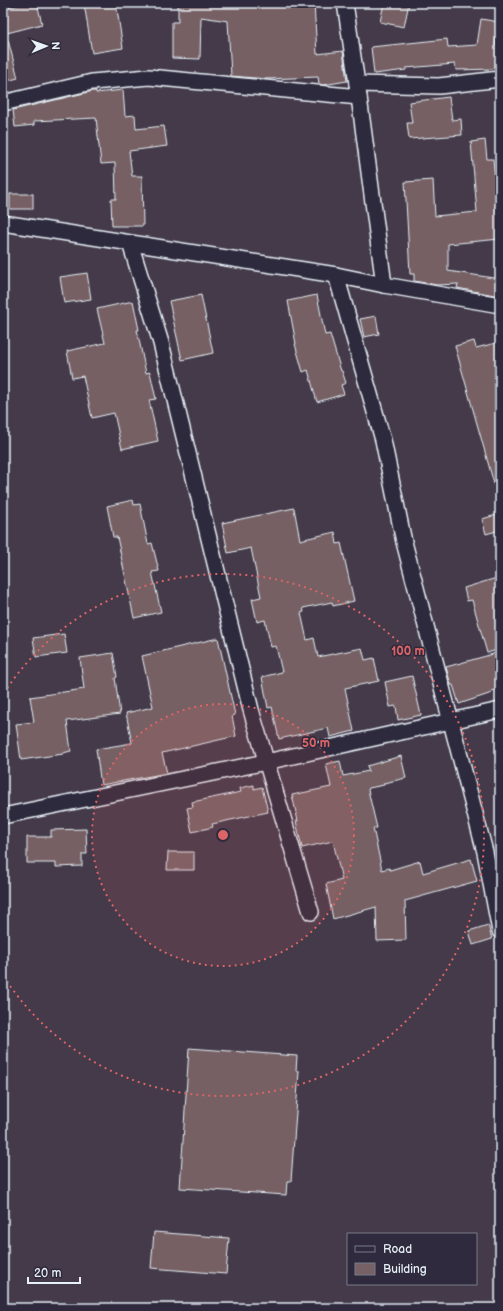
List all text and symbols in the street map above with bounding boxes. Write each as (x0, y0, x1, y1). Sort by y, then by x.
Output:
north arrow (26, 26, 66, 66)
text: N (49, 41, 62, 50)
text: 100 m (391, 644, 425, 659)
text: 50 m (302, 736, 330, 751)
centre of rings (216, 828, 230, 842)
legend (347, 1233, 477, 1285)
text: Road (383, 1242, 412, 1257)
scale bar (28, 1259, 80, 1285)
text: Building (383, 1262, 427, 1277)
text: 20 m (34, 1266, 61, 1281)

